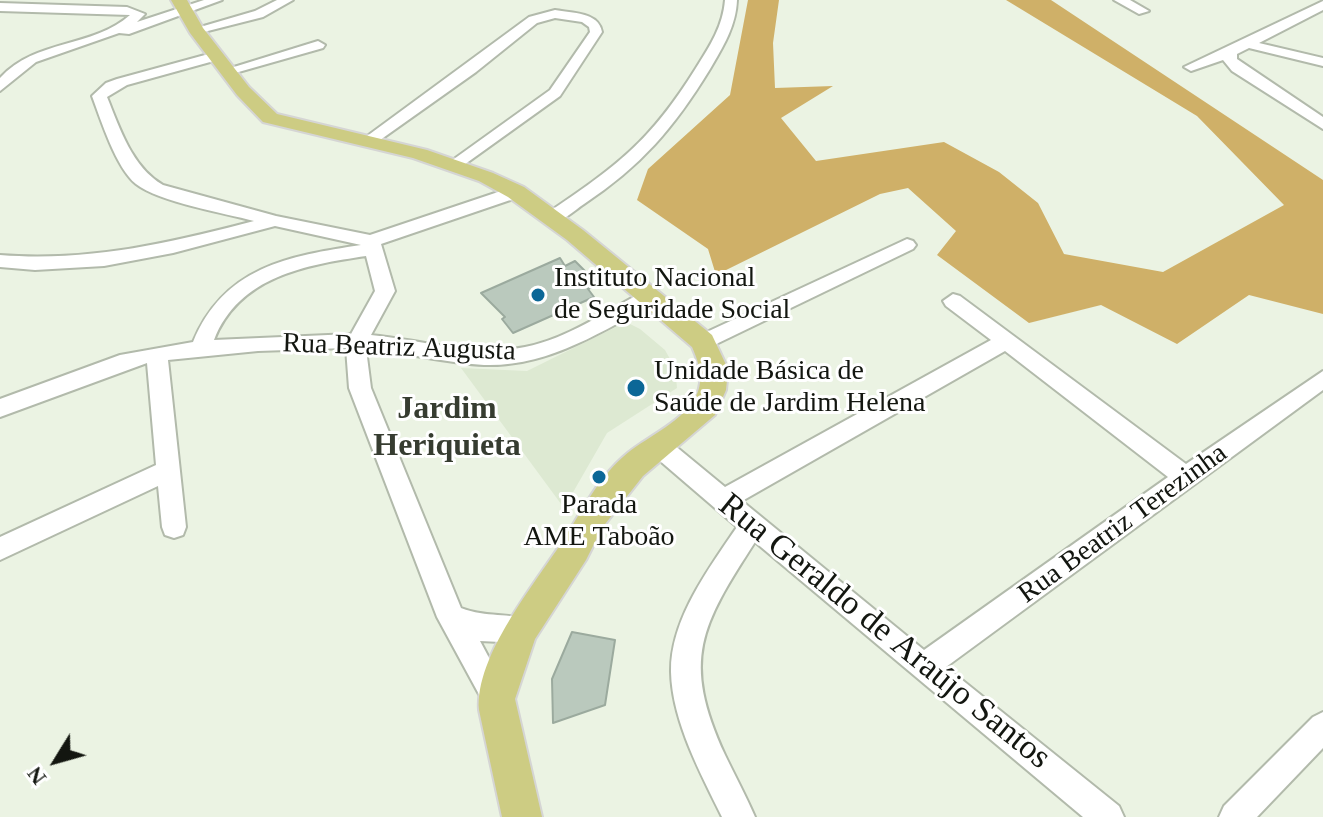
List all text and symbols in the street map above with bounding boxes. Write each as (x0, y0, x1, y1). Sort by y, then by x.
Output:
place label: Instituto Nacional de Seguridade Social (554, 262, 790, 328)
marker: Instituto Nacional de Seguridade Social (529, 286, 547, 304)
street label: Rua Beatriz Augusta (282, 327, 516, 369)
place label: Unidade Básica de Saúde de Jardim Helena (654, 355, 925, 421)
marker: Unidade Básica de Saúde de Jardim Helena (625, 377, 647, 399)
district label: Jardim Heriquieta (373, 391, 521, 466)
street label: Rua Beatriz Terezinha (1012, 437, 1234, 611)
marker: Parada AME Taboão (590, 468, 608, 486)
street label: Rua Geraldo de Araújo Santos (710, 485, 1058, 779)
place label: Parada AME Taboão (523, 489, 675, 555)
north arrow (16, 721, 96, 801)
text: N (22, 762, 51, 790)

